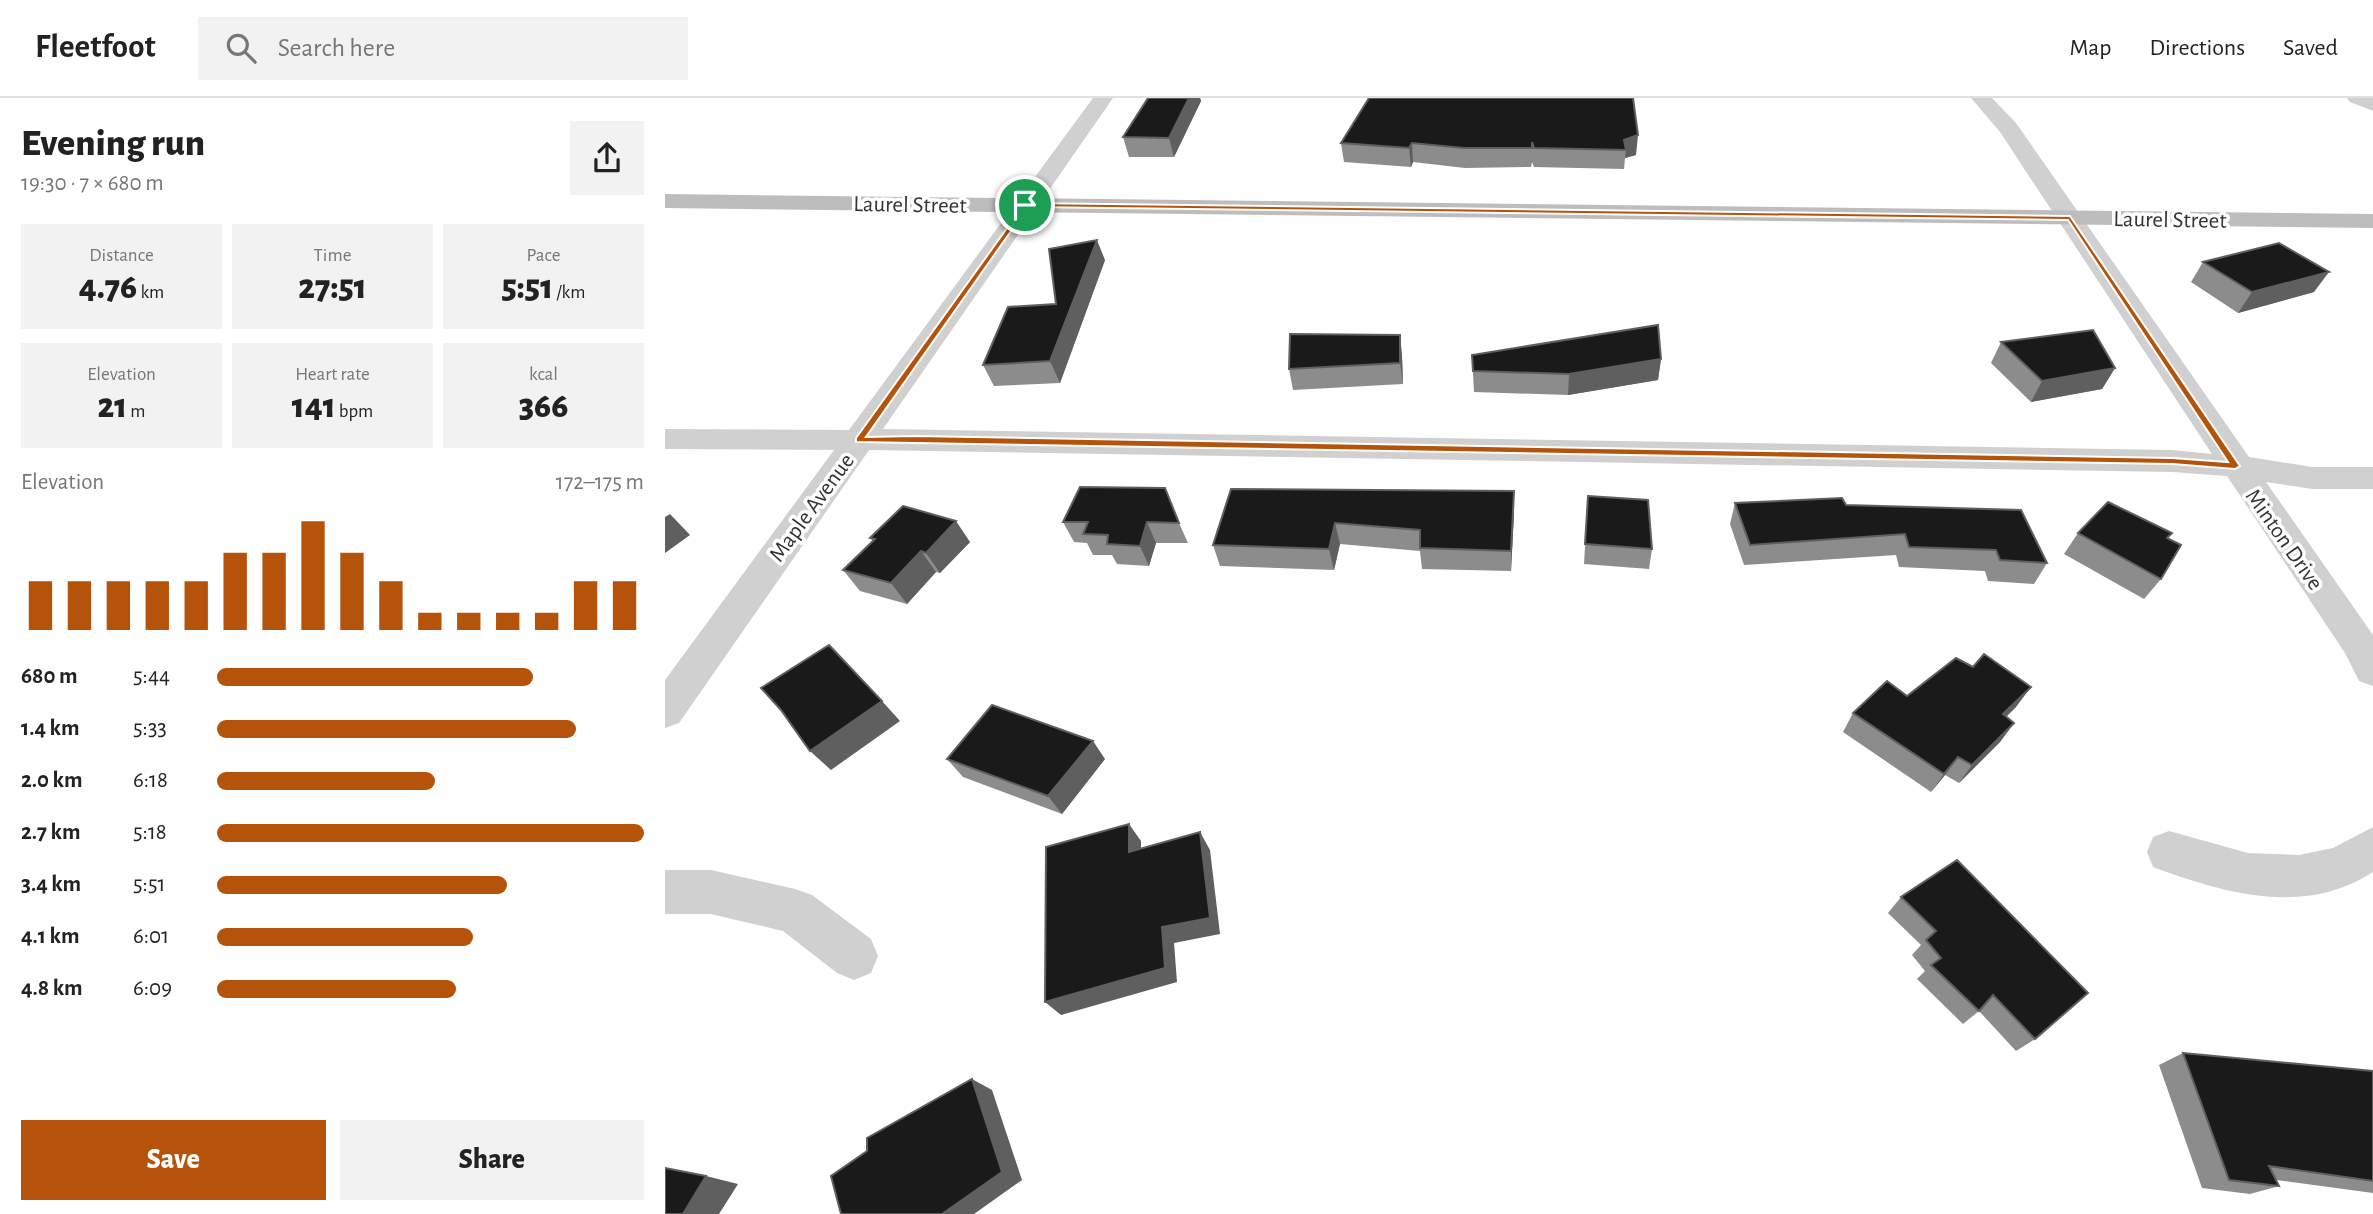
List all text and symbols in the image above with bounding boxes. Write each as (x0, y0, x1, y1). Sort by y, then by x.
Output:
search box (198, 17, 688, 80)
icon: search (222, 29, 260, 67)
text: Fleetfoot (35, 31, 156, 64)
text: Search here (278, 35, 395, 61)
text: Map (2069, 36, 2111, 60)
text: Directions (2149, 36, 2245, 60)
text: Saved (2283, 36, 2338, 60)
button: share (570, 121, 644, 195)
text: Evening run (21, 125, 205, 163)
text: 19:30 · 7 × 680 m (21, 172, 164, 195)
pin (995, 175, 1055, 235)
icon: arrive (1006, 186, 1044, 224)
street label: Laurel Street (853, 193, 967, 218)
street label: Laurel Street (2113, 208, 2227, 233)
text: Distance (89, 246, 154, 265)
text: Time (314, 246, 351, 265)
text: Pace (526, 246, 561, 265)
text: 4.76 (79, 270, 137, 305)
text: 27:51 (298, 270, 367, 305)
text: 5:51 (502, 270, 553, 305)
text: km (137, 283, 164, 302)
text: /km (553, 283, 585, 302)
text: Elevation (87, 365, 156, 384)
text: Heart rate (295, 365, 370, 384)
text: kcal (529, 365, 558, 384)
text: 21 (98, 389, 127, 424)
text: 141 (292, 389, 336, 424)
text: 366 (519, 389, 568, 424)
text: m (127, 402, 146, 421)
text: bpm (336, 402, 373, 421)
street label: Maple Avenue (765, 450, 859, 566)
text: Elevation (21, 471, 104, 494)
text: 172–175 m (556, 471, 644, 494)
street label: Minton Drive (2241, 485, 2327, 594)
text: 680 m (21, 665, 77, 688)
text: 5:44 (133, 665, 170, 688)
text: 1.4 km (21, 717, 80, 740)
text: 5:33 (133, 717, 167, 740)
text: 2.0 km (21, 769, 83, 792)
text: 6:18 (133, 769, 168, 792)
text: 2.7 km (21, 821, 80, 844)
text: 5:18 (133, 821, 167, 844)
text: 3.4 km (21, 873, 81, 896)
text: 5:51 (133, 873, 165, 896)
text: 4.1 km (21, 925, 80, 948)
text: 6:01 (133, 925, 169, 948)
text: 4.8 km (21, 977, 83, 1000)
text: 6:09 (133, 977, 172, 1000)
button: Save (21, 1120, 326, 1200)
button: Share (340, 1120, 644, 1200)

